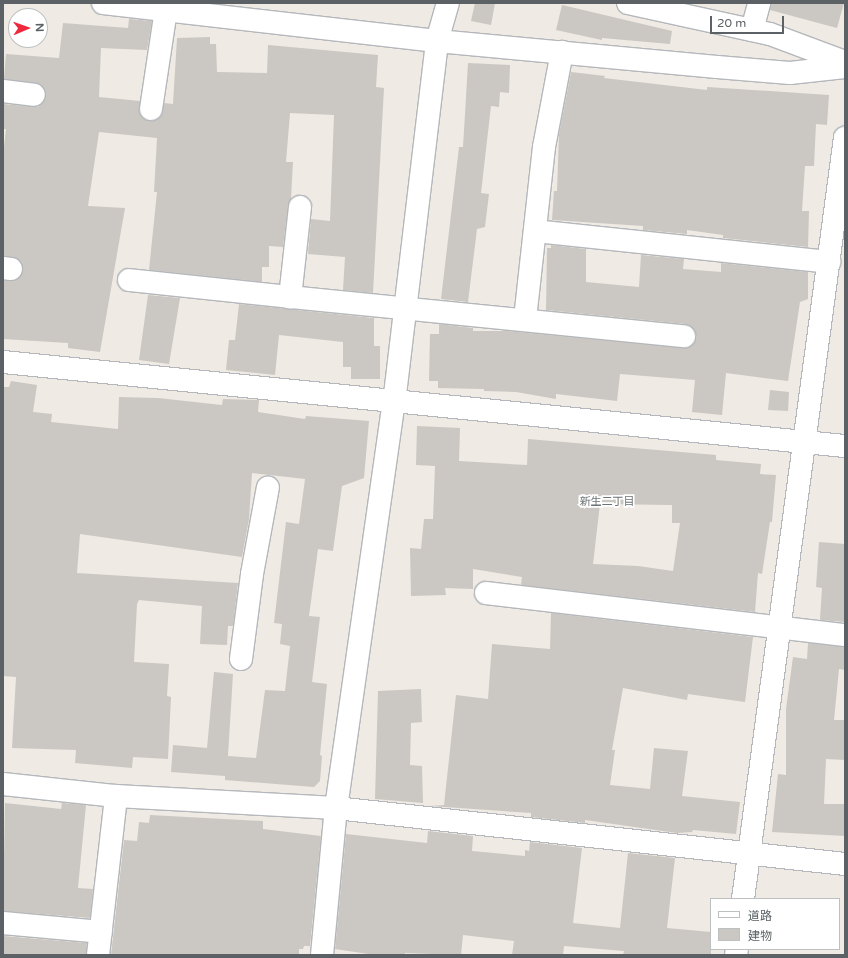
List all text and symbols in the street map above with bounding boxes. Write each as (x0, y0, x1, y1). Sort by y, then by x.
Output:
north arrow (8, 8, 48, 48)
scale bar (712, 8, 786, 34)
text: 20 m (717, 16, 746, 30)
text: N (33, 23, 46, 32)
district label: 新生二丁目 (580, 495, 634, 509)
legend (710, 898, 840, 950)
text: 道路 (748, 909, 772, 923)
text: 建物 (748, 929, 772, 943)

